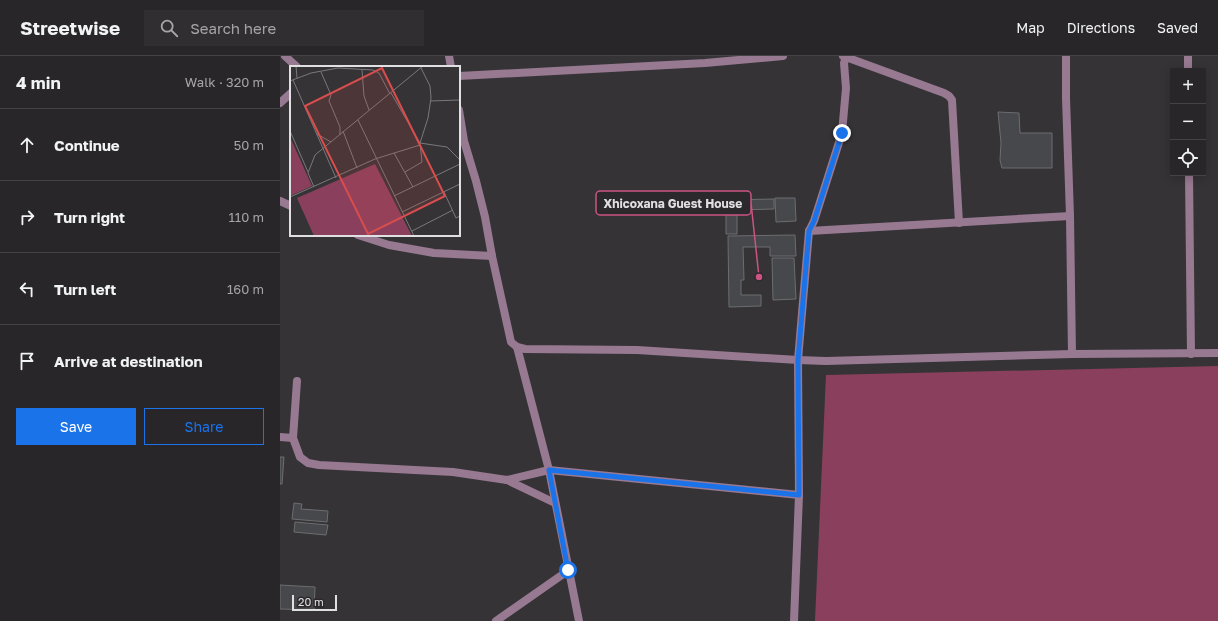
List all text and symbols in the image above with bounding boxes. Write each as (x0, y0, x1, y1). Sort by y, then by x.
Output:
search box (144, 10, 424, 46)
text: Streetwise (20, 16, 120, 39)
icon: search (158, 17, 180, 39)
text: Search here (190, 19, 276, 37)
text: Map (1016, 19, 1045, 36)
text: Directions (1067, 19, 1135, 36)
text: Saved (1157, 19, 1198, 36)
inset map (290, 66, 460, 236)
map controls (1170, 68, 1206, 176)
button: + (1170, 68, 1206, 104)
text: 4 min (16, 72, 61, 93)
text: Walk · 320 m (185, 74, 264, 90)
button: − (1170, 104, 1206, 140)
route end (833, 124, 851, 142)
icon: ahead (16, 134, 38, 156)
text: Continue (54, 136, 120, 154)
text: 50 m (234, 137, 264, 153)
button: locate (1170, 140, 1206, 176)
callout: Xhicoxana Guest House (596, 191, 751, 215)
text: Xhicoxana Guest House (604, 196, 742, 211)
icon: right (16, 206, 38, 228)
text: Turn right (54, 208, 125, 226)
text: 110 m (229, 209, 264, 225)
icon: left (16, 278, 38, 300)
text: Turn left (54, 280, 116, 298)
text: 160 m (227, 281, 264, 297)
icon: arrive (16, 350, 38, 372)
text: Arrive at destination (54, 352, 203, 370)
button: Save (16, 408, 136, 445)
button: Share (144, 408, 264, 445)
route start (559, 561, 577, 579)
scale bar (292, 593, 337, 612)
text: 20 m (298, 595, 324, 608)

